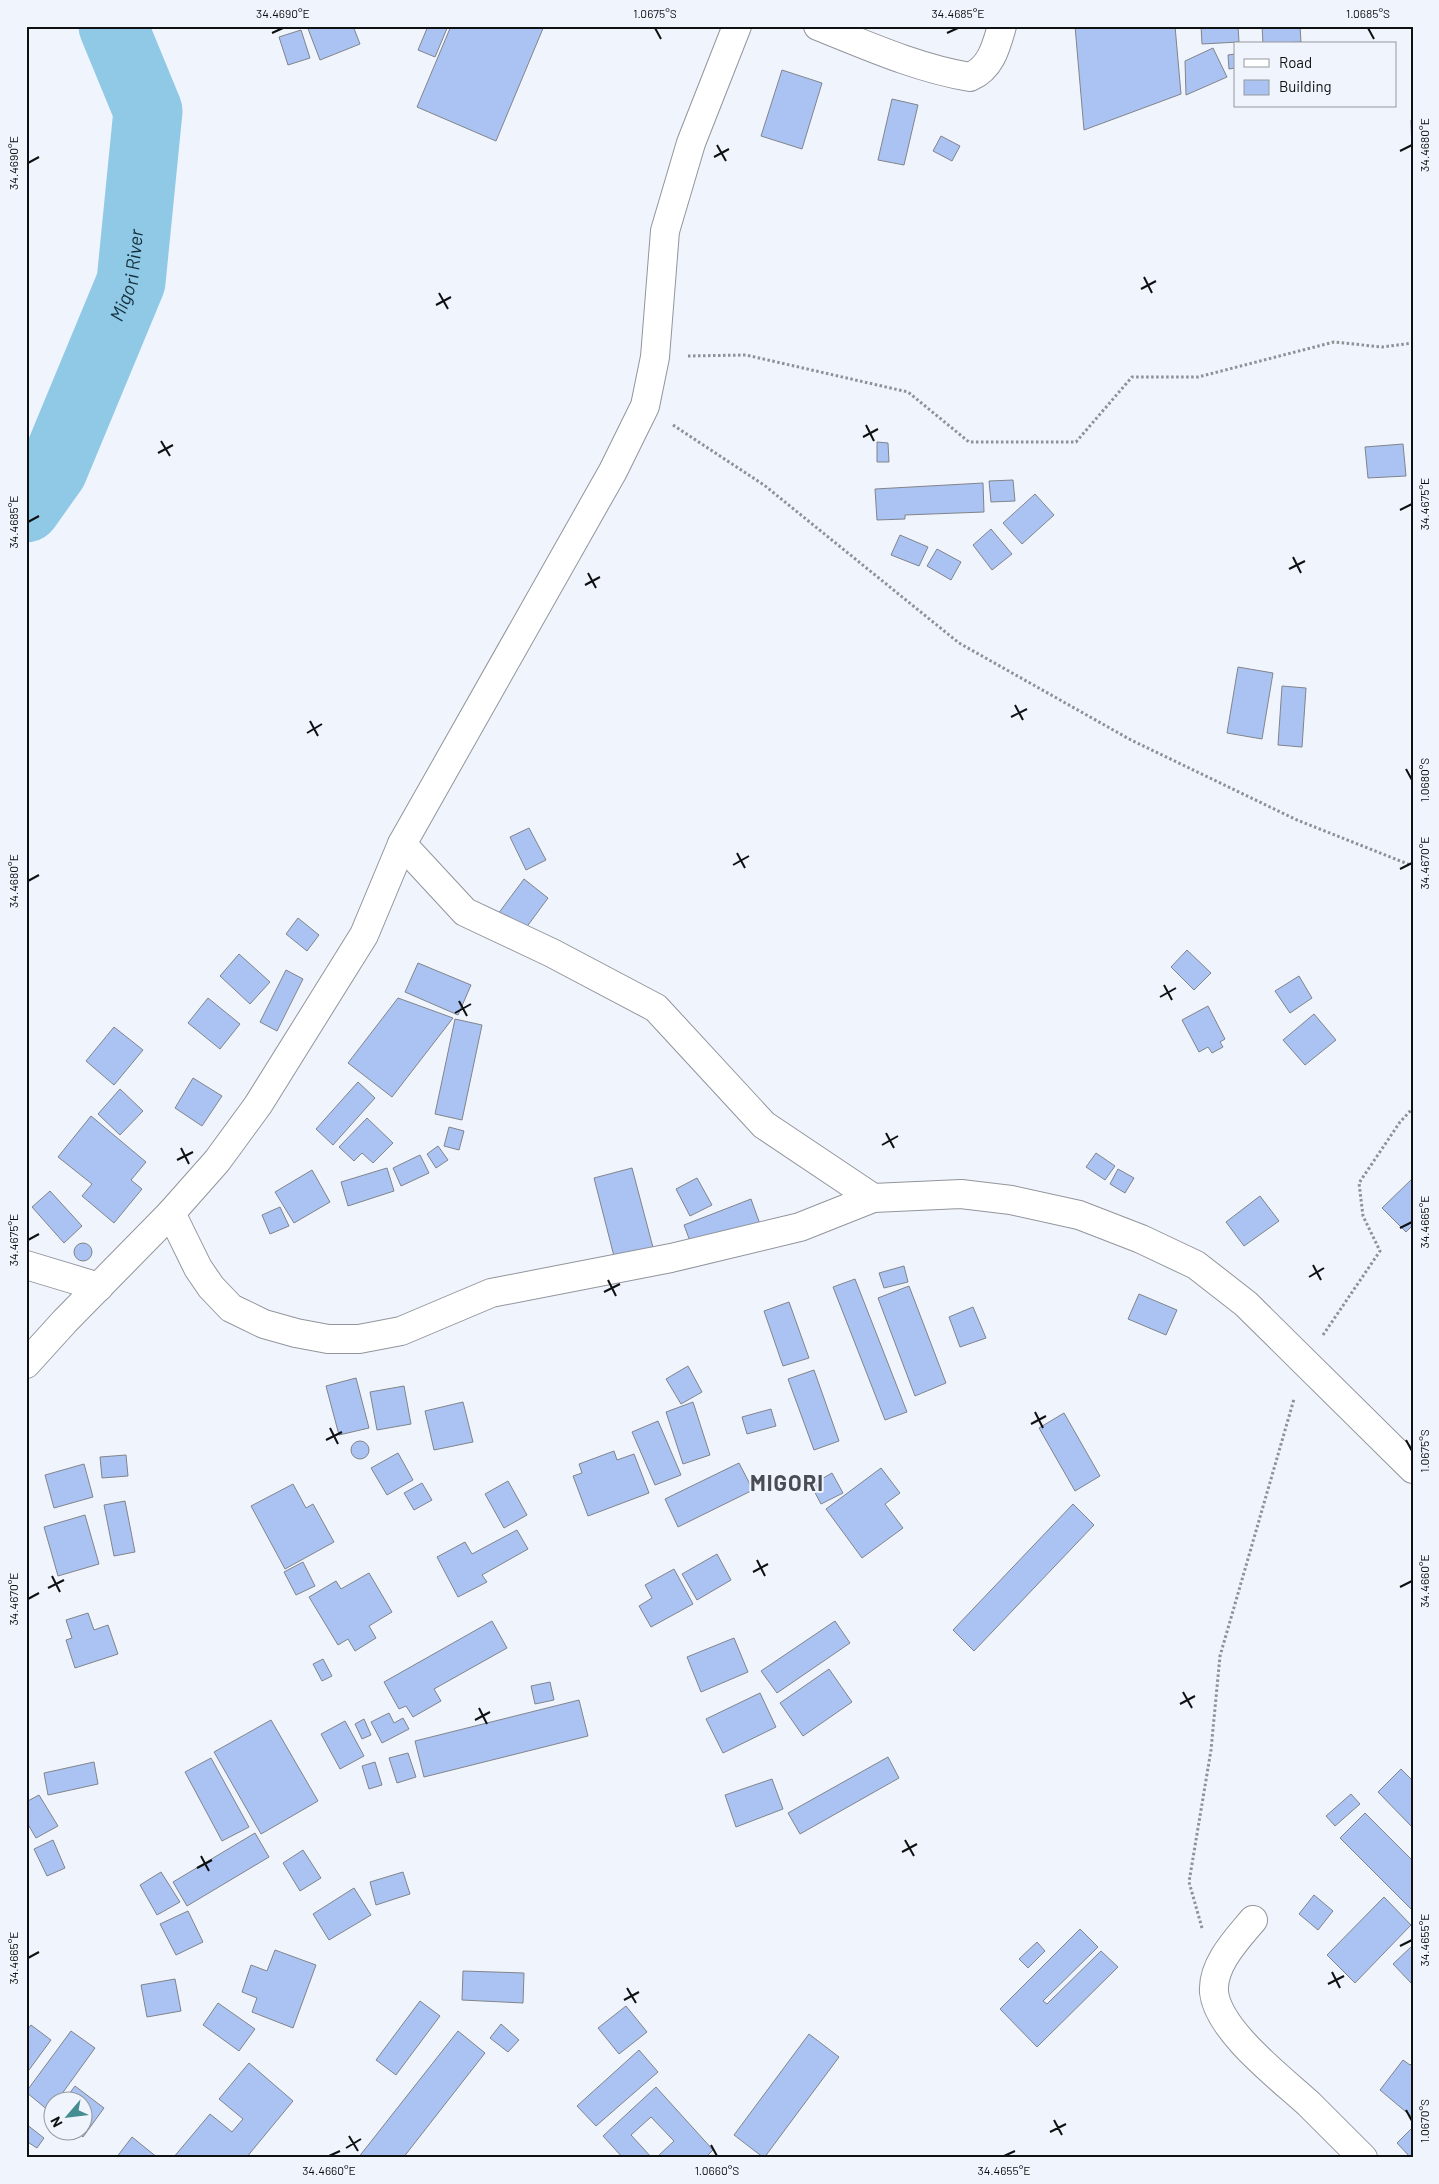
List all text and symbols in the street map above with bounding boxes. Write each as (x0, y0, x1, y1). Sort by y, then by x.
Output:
text: 34.4690°E (256, 6, 310, 20)
text: 1.0675°S (633, 6, 677, 20)
text: 34.4685°E (931, 6, 985, 20)
text: 1.0685°S (1346, 6, 1390, 20)
legend (1234, 42, 1396, 108)
text: Road (1279, 53, 1312, 71)
text: Building (1279, 77, 1332, 95)
text: 34.4680°E (1417, 118, 1431, 172)
text: 34.4690°E (6, 136, 20, 190)
water label: Migori River (104, 227, 147, 324)
text: 34.4675°E (1417, 478, 1431, 530)
text: 34.4685°E (6, 495, 20, 549)
text: 1.0680°S (1417, 758, 1431, 802)
text: 34.4670°E (1417, 836, 1431, 890)
text: 34.4680°E (6, 854, 20, 908)
text: 34.4665°E (1417, 1195, 1431, 1249)
text: 34.4675°E (6, 1214, 20, 1266)
text: 1.0675°S (1417, 1429, 1431, 1473)
district label: MIGORI (750, 1469, 824, 1495)
text: 34.4660°E (1417, 1554, 1431, 1608)
text: 34.4670°E (6, 1572, 20, 1626)
text: 34.4655°E (1417, 1913, 1431, 1967)
text: 34.4665°E (6, 1931, 20, 1985)
north arrow (42, 2092, 92, 2142)
text: 1.0670°S (1417, 2099, 1431, 2143)
text: N (46, 2114, 66, 2130)
text: 34.4660°E (302, 2163, 356, 2177)
text: 1.0660°S (695, 2163, 739, 2177)
text: 34.4655°E (977, 2163, 1031, 2177)

